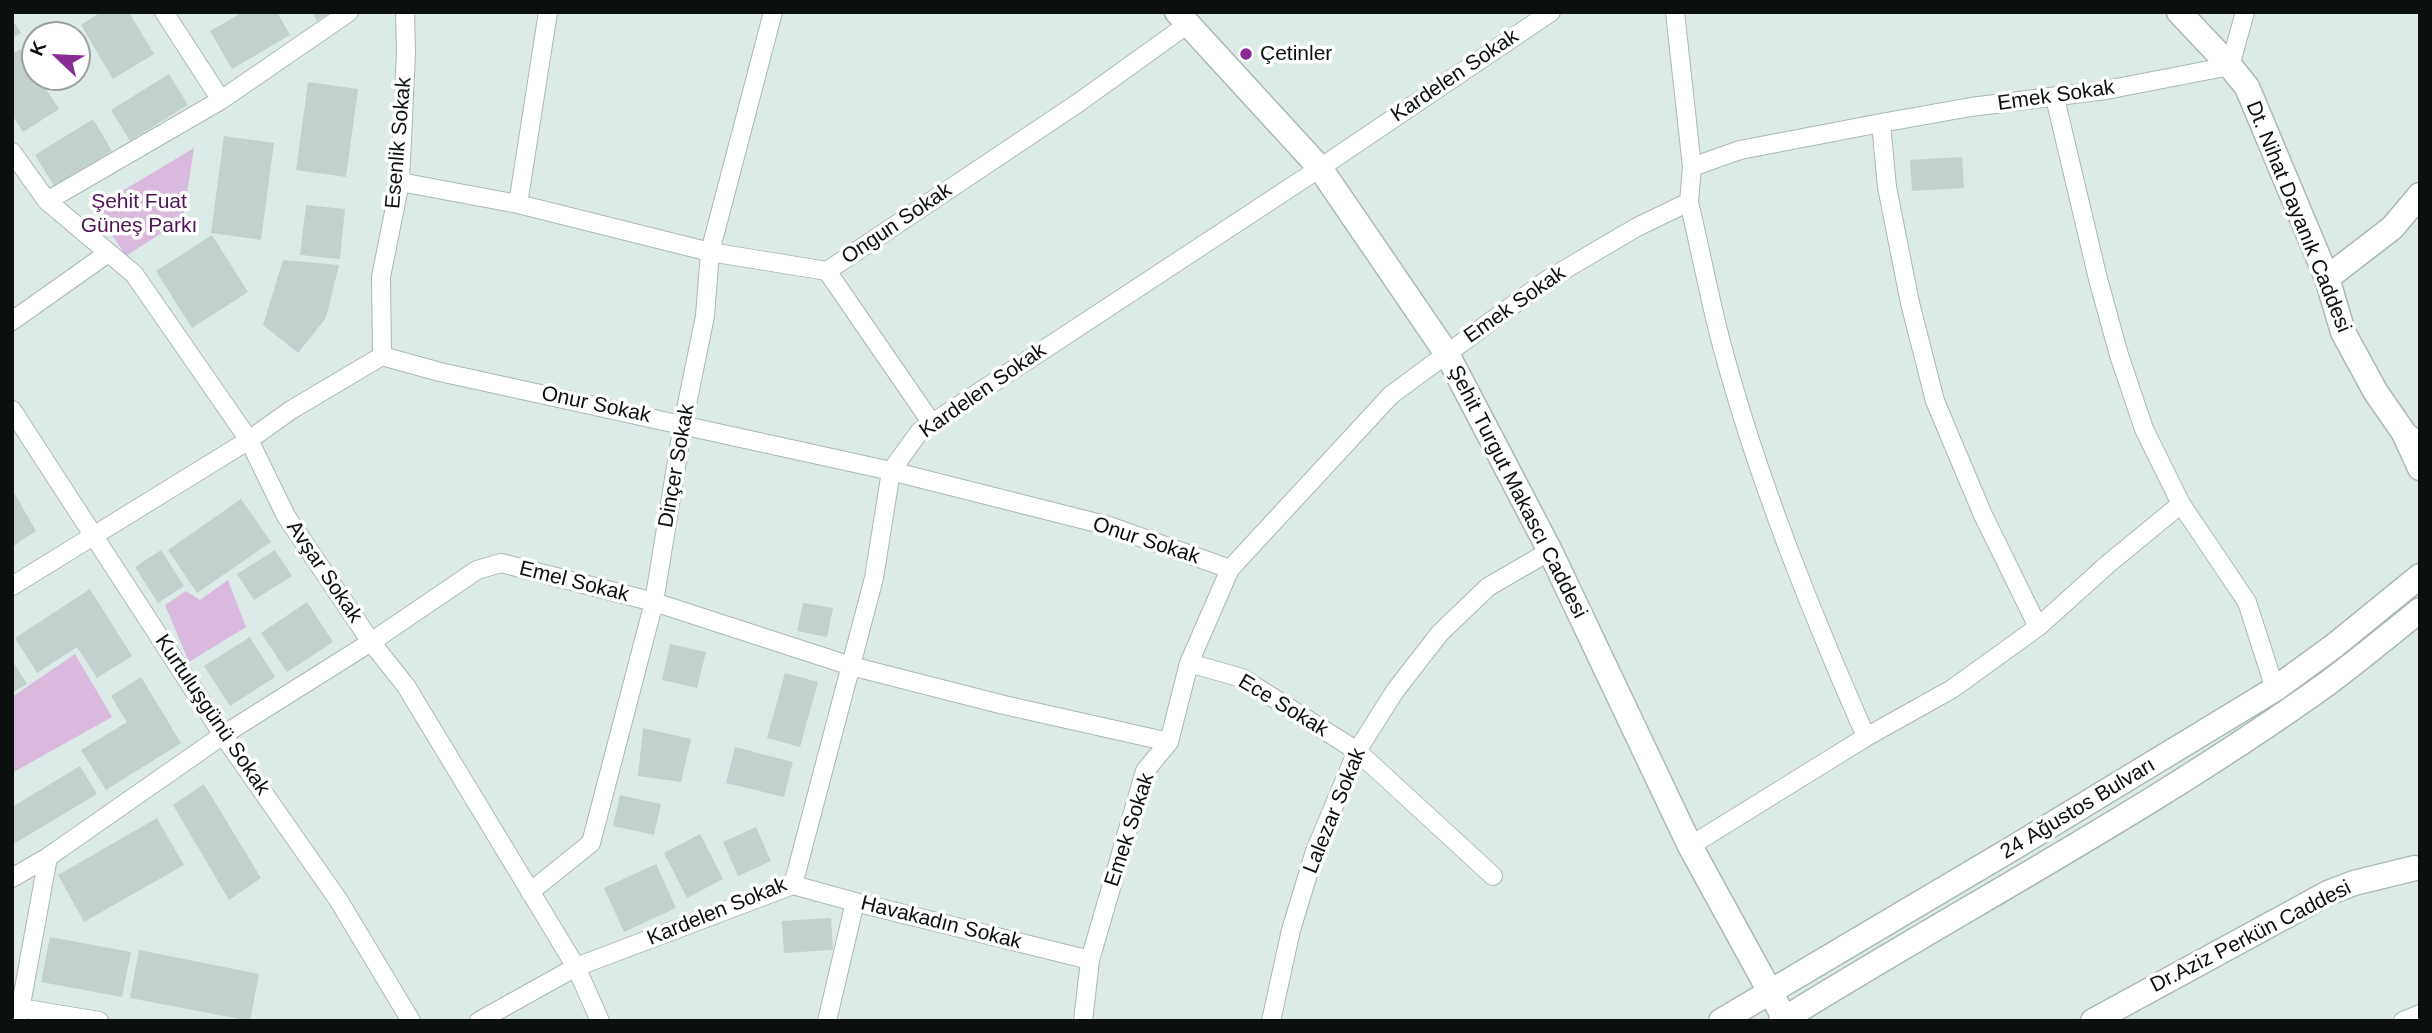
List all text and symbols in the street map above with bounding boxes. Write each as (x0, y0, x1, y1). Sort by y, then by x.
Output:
north arrow (21, 21, 91, 91)
street label: Kardelen Sokak (1386, 24, 1524, 128)
text: K (26, 38, 50, 59)
place label: Çetinler (1260, 41, 1332, 67)
marker: Çetinler (1238, 46, 1254, 62)
street label: Emek Sokak (1996, 75, 2116, 117)
street label: Esenlik Sokak (381, 76, 417, 210)
street label: Dt. Nihat Dayanık Caddesi (2240, 98, 2356, 336)
street label: Ongun Sokak (837, 178, 957, 270)
park label: Şehit Fuat Güneş Parkı (81, 189, 197, 239)
street label: Emek Sokak (1459, 261, 1571, 349)
street label: Kardelen Sokak (915, 338, 1051, 444)
street label: Şehit Turgut Makascı Caddesi (1442, 361, 1592, 623)
street label: Onur Sokak (539, 381, 653, 429)
street label: Dinçer Sokak (654, 402, 700, 530)
street label: Onur Sokak (1089, 512, 1203, 570)
street label: Avşar Sokak (281, 516, 367, 628)
street label: Emel Sokak (517, 556, 631, 608)
street label: Kurtuluşgünü Sokak (149, 630, 275, 800)
street label: Ece Sokak (1233, 669, 1333, 743)
street label: Lalezar Sokak (1298, 745, 1372, 877)
street label: 24 Ağustos Bulvarı (1996, 753, 2160, 865)
street label: Emek Sokak (1100, 770, 1160, 890)
street label: Kardelen Sokak (644, 873, 790, 951)
street label: Dr.Aziz Perkün Caddesi (2146, 875, 2356, 999)
street label: Havakadın Sokak (858, 891, 1024, 955)

